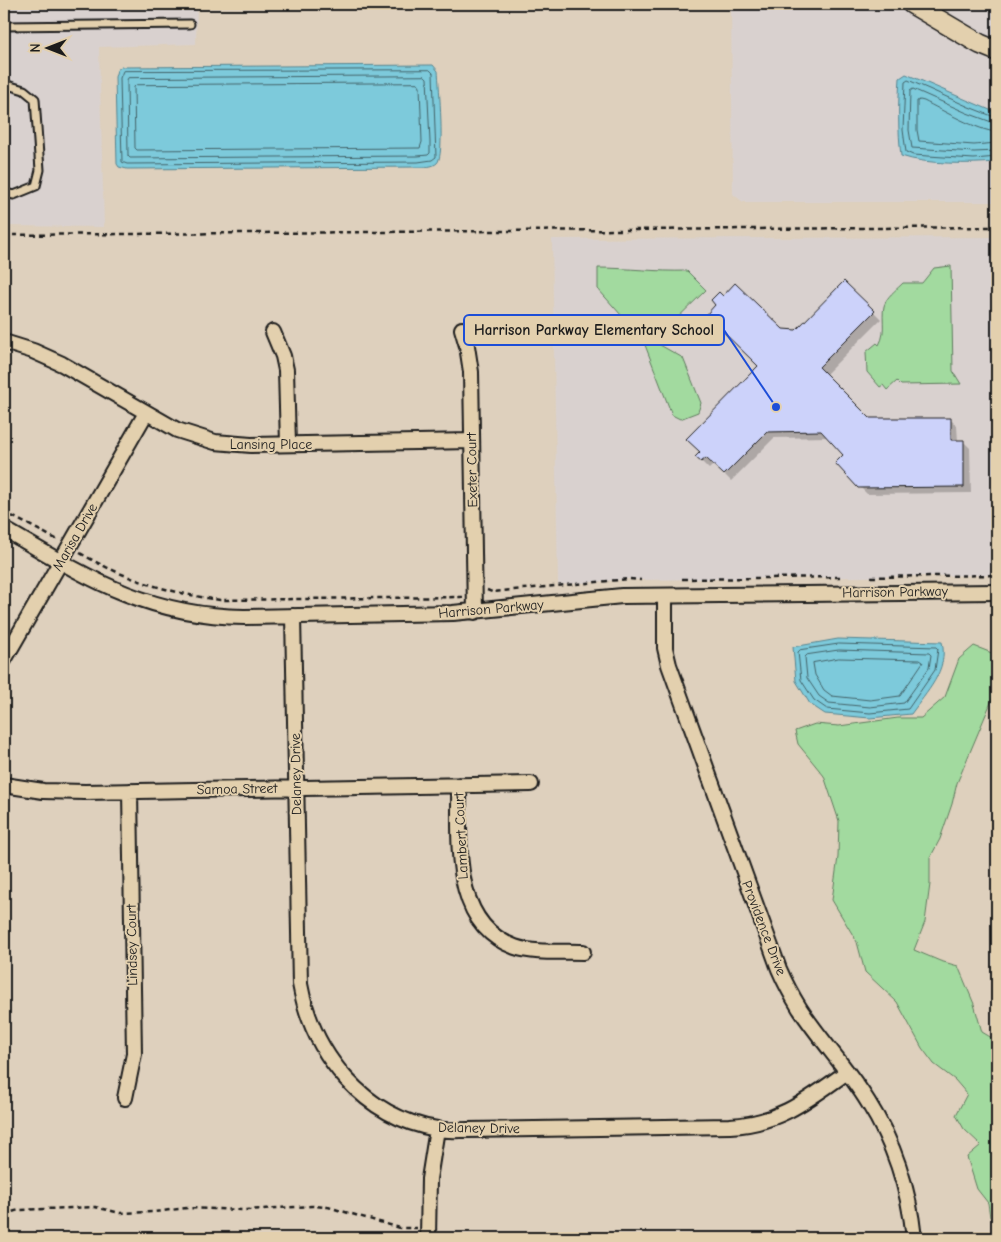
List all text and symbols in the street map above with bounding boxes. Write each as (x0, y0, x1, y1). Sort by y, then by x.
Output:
north arrow (22, 22, 72, 72)
text: N (27, 43, 44, 53)
callout: Harrison Parkway Elementary School (464, 315, 724, 345)
text: Harrison Parkway Elementary School (474, 321, 714, 339)
street label: Exeter Court (463, 431, 481, 508)
street label: Lansing Place (230, 436, 312, 453)
street label: Marisa Drive (49, 500, 101, 574)
street label: Harrison Parkway (842, 583, 949, 601)
street label: Harrison Parkway (438, 596, 545, 622)
street label: Delaney Drive (287, 733, 305, 815)
street label: Samoa Street (196, 780, 279, 798)
street label: Lambert Court (450, 791, 472, 880)
street label: Providence Drive (738, 878, 790, 978)
street label: Lindsey Court (123, 903, 141, 986)
street label: Delaney Drive (438, 1119, 520, 1137)

